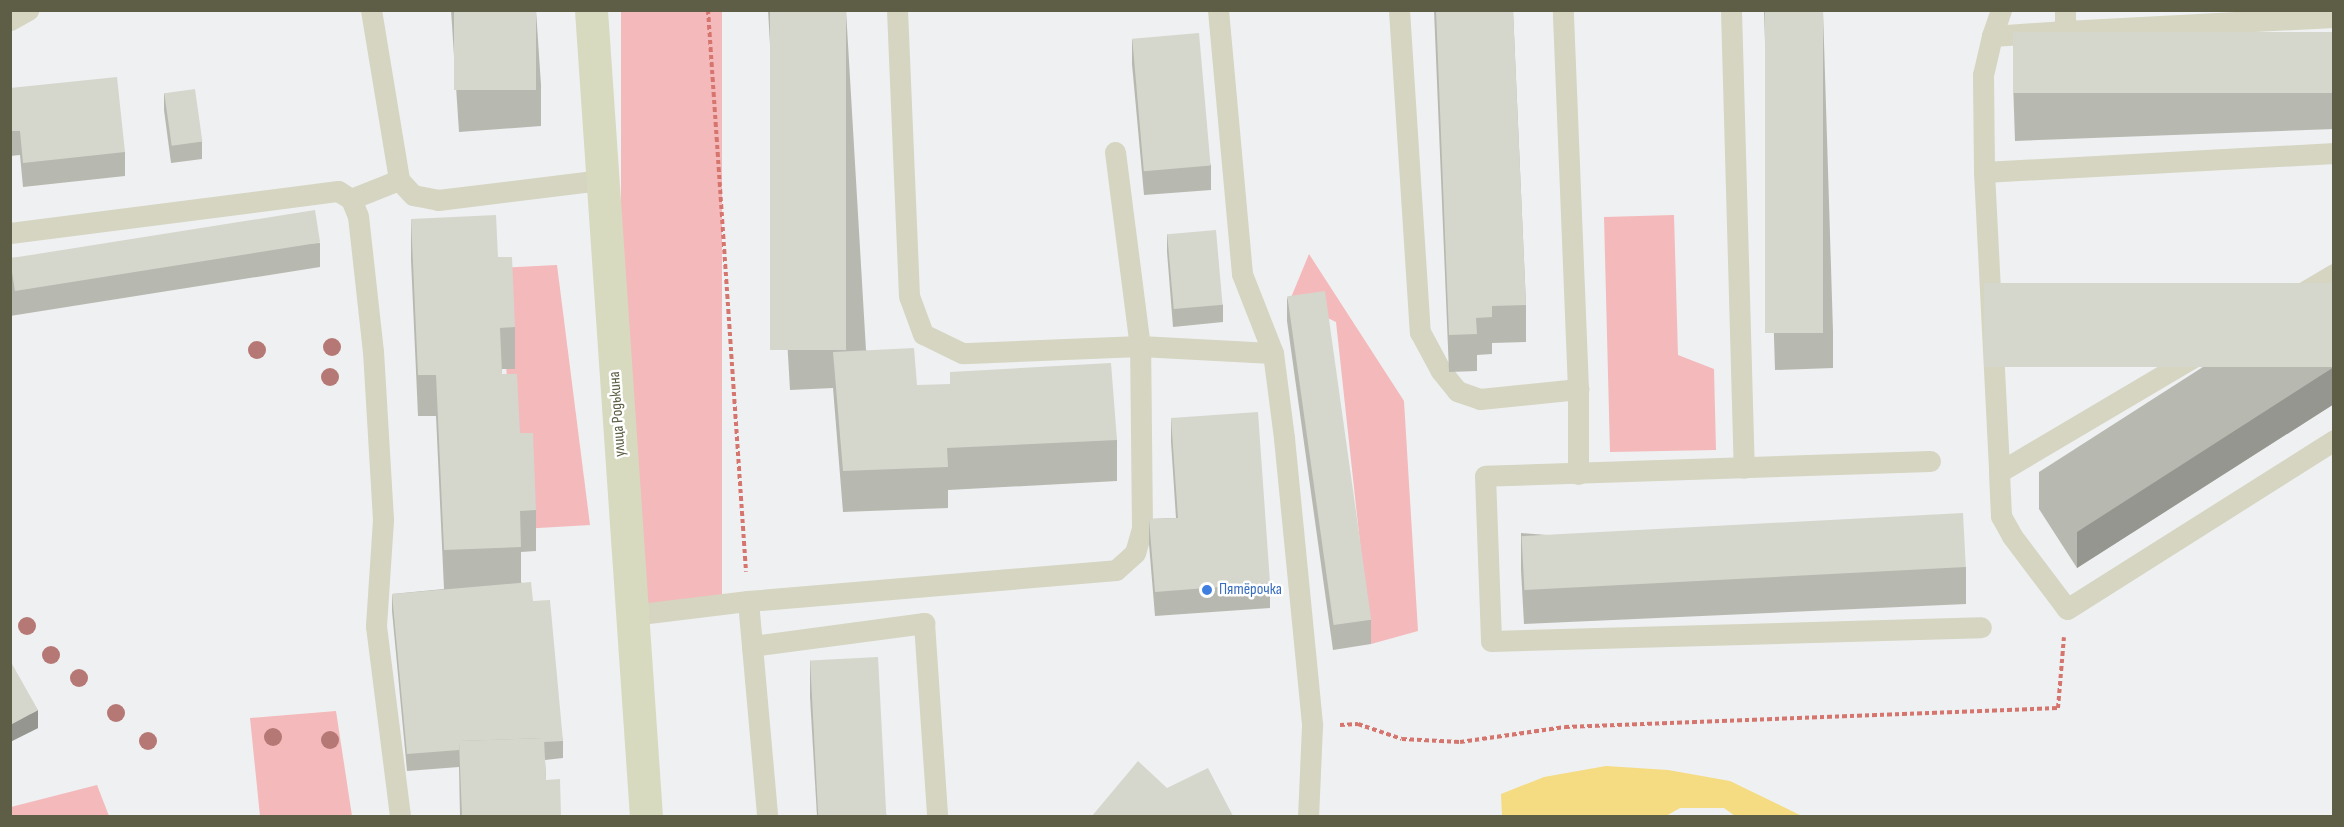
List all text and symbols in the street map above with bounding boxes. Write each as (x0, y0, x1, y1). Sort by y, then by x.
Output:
street label: улица Родькина (605, 371, 631, 457)
place label: Пятёрочка (1219, 580, 1282, 600)
marker: Пятёрочка (1200, 583, 1214, 597)

